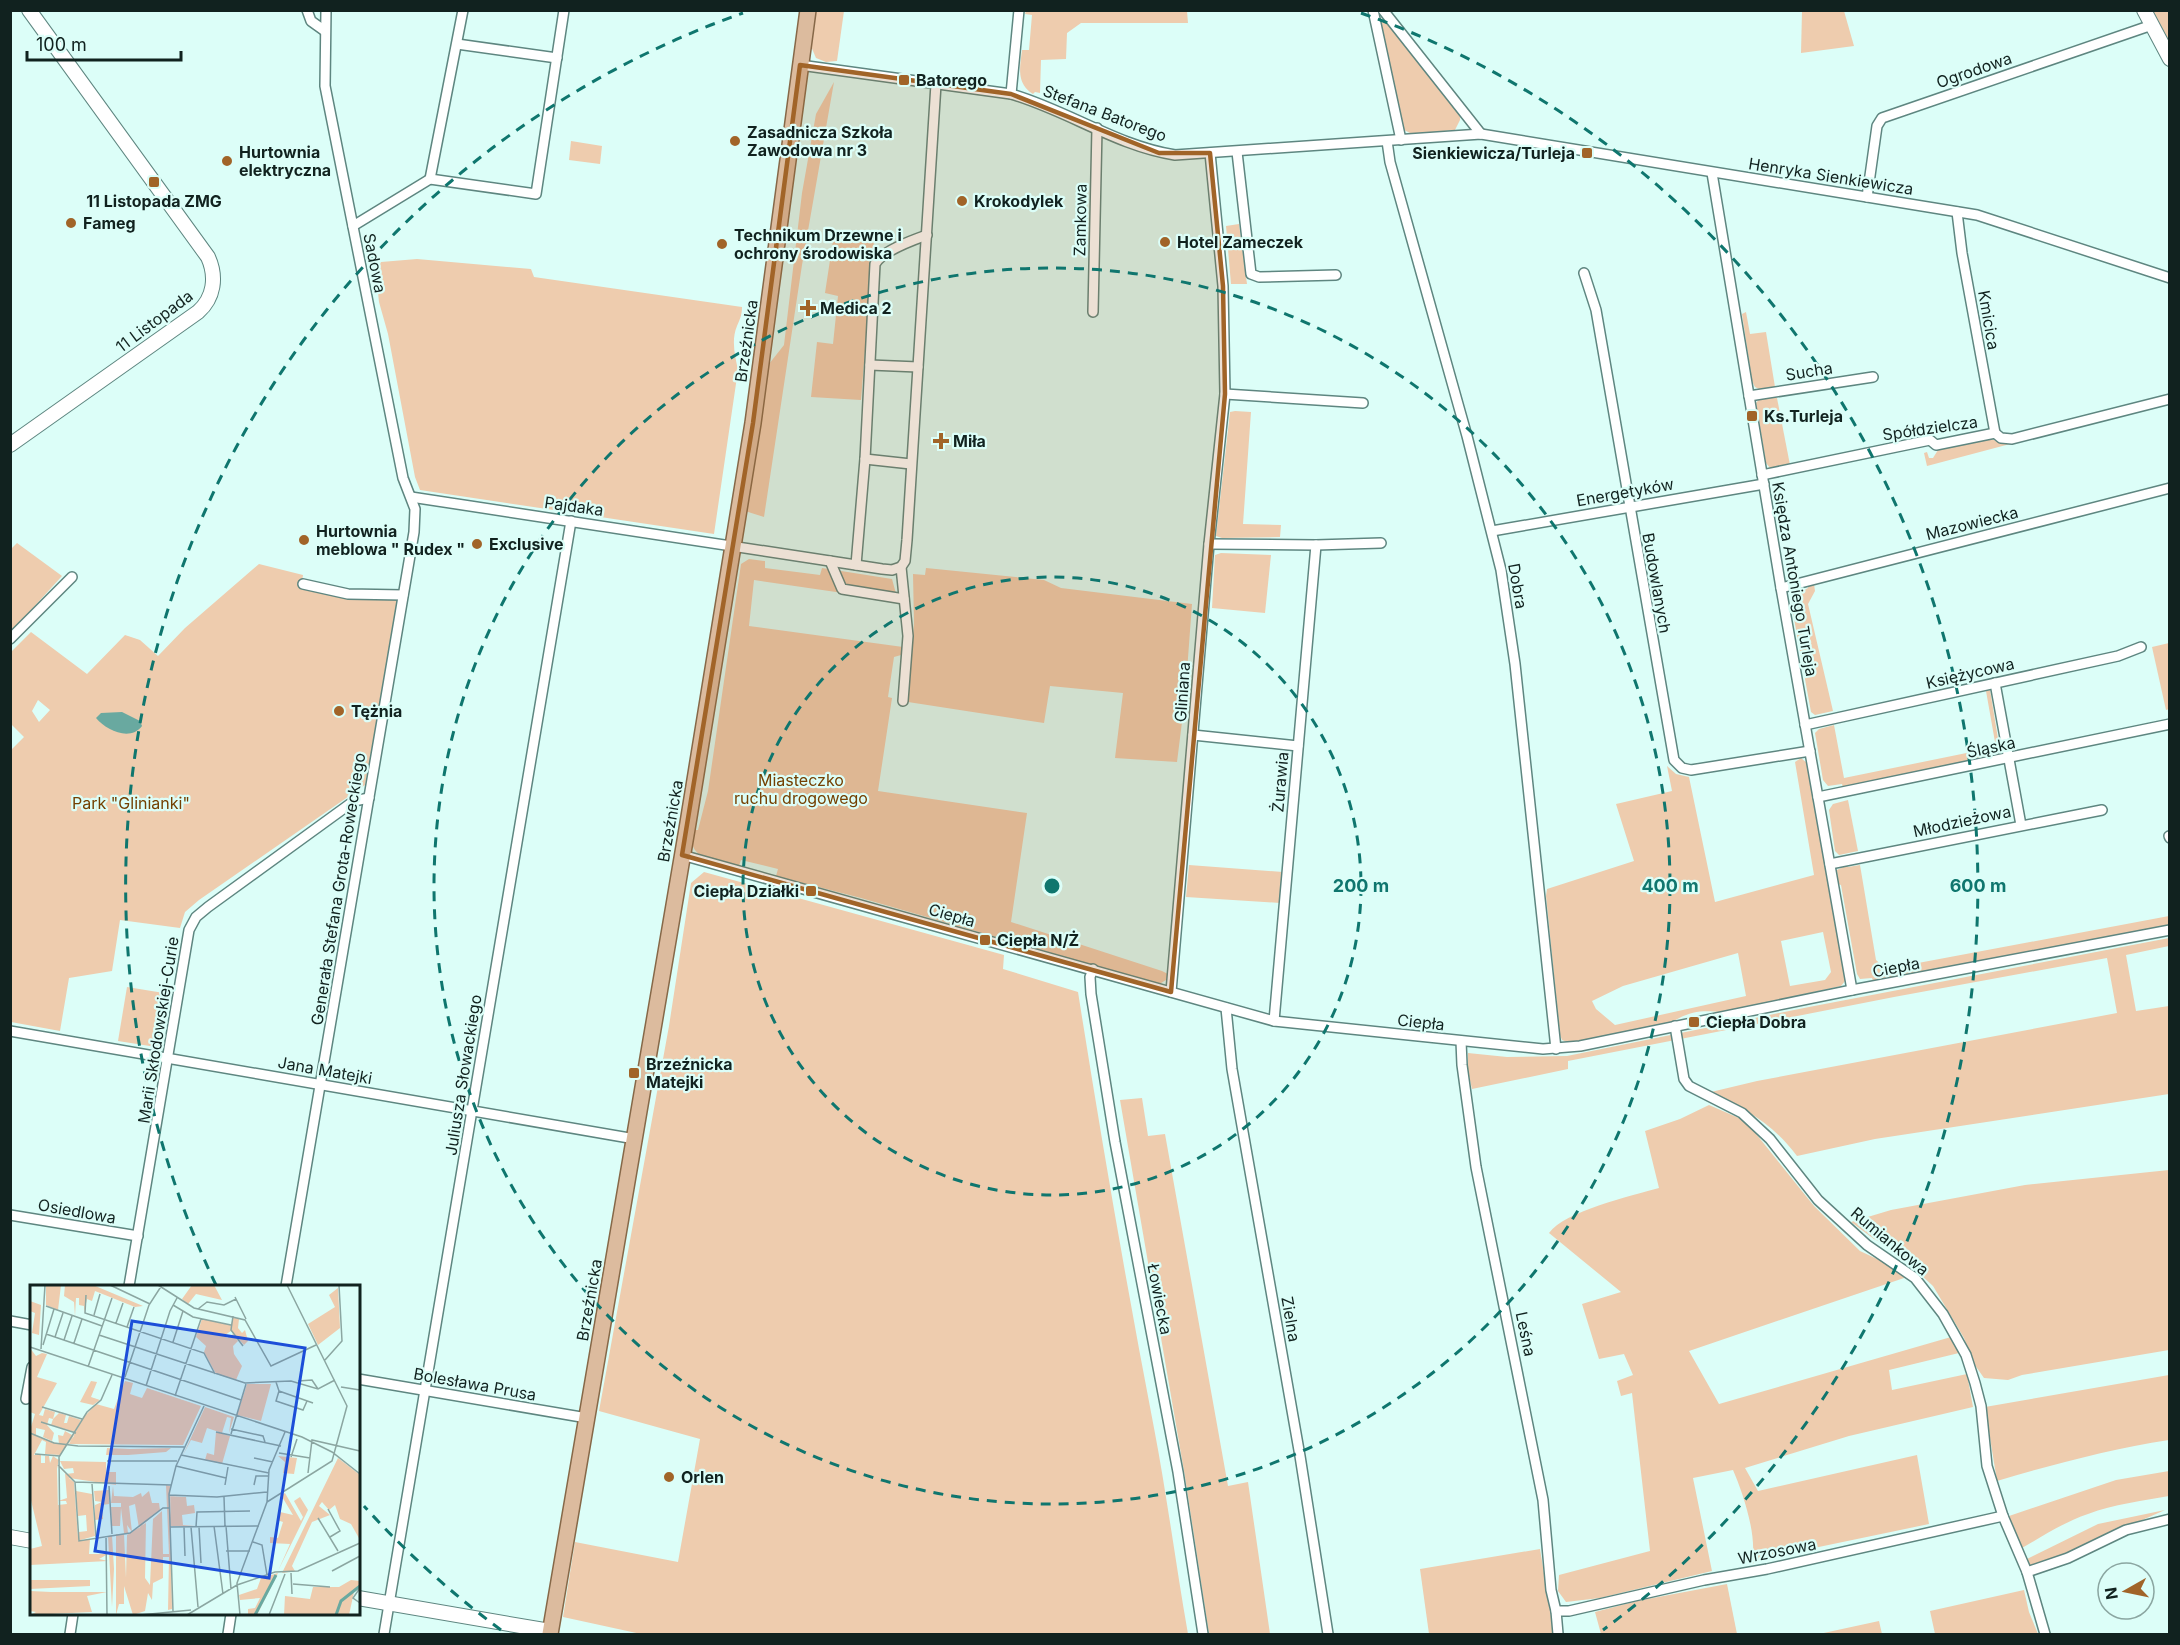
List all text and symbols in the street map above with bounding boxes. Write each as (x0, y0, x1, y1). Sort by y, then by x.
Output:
scale bar (27, 24, 182, 62)
text: 100 m (36, 34, 87, 55)
street label: Ogrodowa (1934, 48, 2014, 92)
place label: Batorego (916, 70, 987, 90)
marker: Batorego (897, 73, 911, 87)
street label: Stefana Batorego (1040, 80, 1170, 146)
place label: Zasadnicza Szkoła Zawodowa nr 3 (747, 122, 893, 160)
marker: Zasadnicza Szkoła Zawodowa nr 3 (728, 134, 742, 148)
place label: Hurtownia elektryczna (239, 142, 331, 180)
place label: Sienkiewicza/Turleja (1412, 143, 1575, 163)
marker: Sienkiewicza/Turleja (1580, 146, 1594, 160)
street label: Henryka Sienkiewicza (1747, 153, 1915, 199)
marker: Hurtownia elektryczna (220, 154, 234, 168)
marker: 11 Listopada ZMG (147, 175, 161, 189)
street label: Zamkowa (1069, 183, 1091, 257)
place label: 11 Listopada ZMG (86, 191, 222, 211)
place label: Krokodylek (974, 191, 1064, 211)
marker: Krokodylek (955, 194, 969, 208)
place label: Fameg (83, 213, 136, 233)
marker: Fameg (64, 216, 78, 230)
place label: Technikum Drzewne i ochrony środowiska (734, 225, 902, 263)
street label: Sadowa (359, 231, 391, 295)
place label: Hotel Zameczek (1177, 232, 1304, 252)
marker: Hotel Zameczek (1158, 235, 1172, 249)
marker: Technikum Drzewne i ochrony środowiska (715, 237, 729, 251)
street label: 11 Listopada (112, 286, 196, 356)
street label: Kmicica (1974, 289, 2004, 351)
street label: Brzeźnicka (730, 298, 762, 384)
place label: Medica 2 (820, 298, 892, 318)
marker: Medica 2 (801, 301, 815, 315)
street label: Sucha (1784, 357, 1834, 385)
place label: Ks.Turleja (1764, 406, 1843, 426)
marker: Ks.Turleja (1745, 409, 1759, 423)
street label: Spółdzielcza (1881, 411, 1979, 445)
place label: Miła (953, 431, 986, 451)
marker: Miła (934, 434, 948, 448)
street label: Energetyków (1575, 474, 1675, 510)
street label: Księdza Antoniego Turleja (1768, 480, 1822, 678)
street label: Pajdaka (543, 492, 605, 520)
street label: Mazowiecka (1924, 502, 2020, 544)
place label: Hurtownia meblowa " Rudex " (316, 521, 465, 559)
street label: Budowlanych (1638, 531, 1676, 635)
marker: Hurtownia meblowa " Rudex " (297, 533, 311, 547)
place label: Exclusive (489, 534, 564, 554)
marker: Exclusive (470, 537, 484, 551)
street label: Dobra (1504, 562, 1532, 610)
street label: Księżycowa (1924, 653, 2016, 693)
street label: Gliniana (1170, 661, 1194, 723)
place label: Tężnia (351, 701, 402, 721)
marker: Tężnia (332, 704, 346, 718)
street label: Śląska (1965, 732, 2017, 762)
street label: Generała Stefana Grota-Roweckiego (307, 751, 369, 1027)
street label: Żurawia (1267, 751, 1293, 813)
park label: Miasteczko ruchu drogowego (734, 770, 868, 808)
street label: Brzeźnicka (653, 778, 687, 864)
park label: Park "Glinianki" (72, 793, 190, 813)
street label: Młodzieżowa (1911, 801, 2013, 841)
text: 200 m (1333, 875, 1389, 896)
text: 400 m (1641, 875, 1699, 896)
text: 600 m (1950, 875, 2006, 896)
centre of rings (1042, 876, 1062, 896)
place label: Ciepła Działki (694, 881, 799, 901)
marker: Ciepła Działki (804, 884, 818, 898)
street label: Ciepła (926, 899, 978, 931)
place label: Ciepła N/Ż (997, 930, 1079, 950)
marker: Ciepła N/Ż (978, 933, 992, 947)
street label: Marii Skłodowskiej-Curie (133, 935, 183, 1125)
street label: Ciepła (1871, 953, 1921, 981)
street label: Juliusza Słowackiego (440, 993, 486, 1157)
street label: Ciepła (1396, 1010, 1446, 1034)
place label: Ciepła Dobra (1706, 1012, 1806, 1032)
marker: Ciepła Dobra (1687, 1015, 1701, 1029)
street label: Jana Matejki (276, 1052, 374, 1088)
place label: Brzeźnicka Matejki (646, 1054, 733, 1092)
marker: Brzeźnicka Matejki (627, 1066, 641, 1080)
street label: Osiedlowa (36, 1194, 118, 1228)
street label: Rumiankowa (1847, 1203, 1933, 1279)
street label: Brzeźnicka (572, 1257, 606, 1343)
street label: Łowiecka (1143, 1262, 1177, 1336)
inset map (30, 1285, 360, 1615)
street label: Zielna (1277, 1295, 1305, 1343)
street label: Leśna (1512, 1310, 1540, 1358)
street label: Bolesława Prusa (412, 1363, 538, 1405)
place label: Orlen (681, 1467, 724, 1487)
marker: Orlen (662, 1470, 676, 1484)
street label: Wrzosowa (1736, 1534, 1818, 1568)
north arrow (2096, 1561, 2156, 1621)
text: N (2100, 1586, 2122, 1601)

